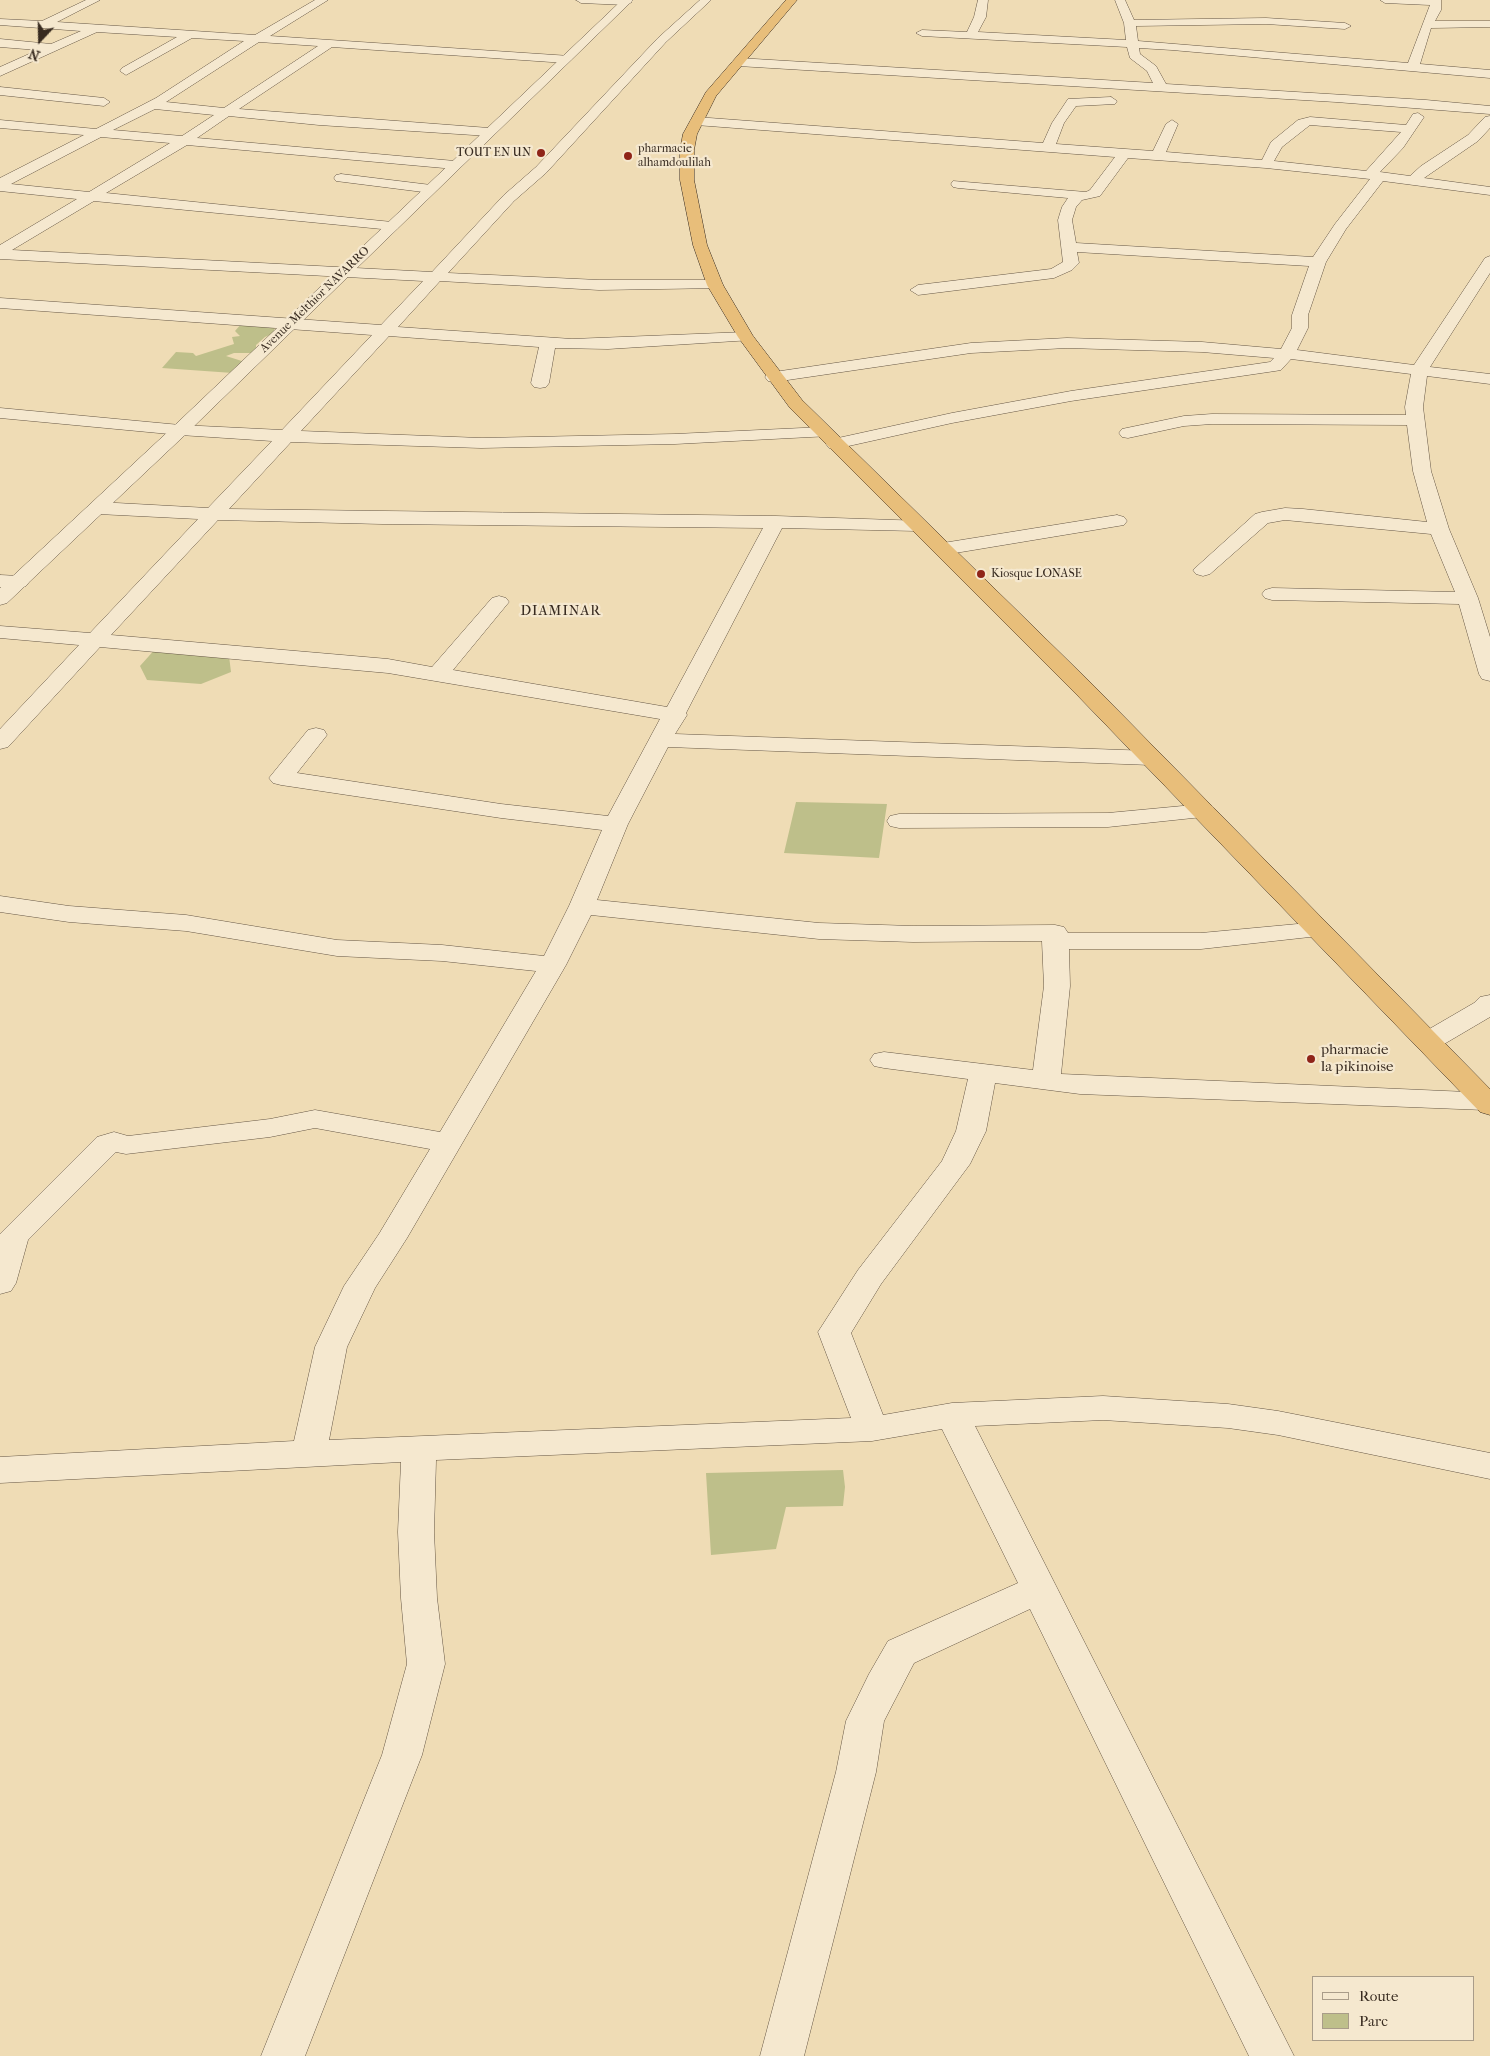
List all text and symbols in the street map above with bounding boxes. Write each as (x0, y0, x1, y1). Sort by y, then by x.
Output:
north arrow (15, 15, 65, 65)
text: N (26, 45, 42, 64)
place label: pharmacie alhamdoulilah (638, 142, 711, 170)
place label: TOUT EN UN (456, 146, 531, 160)
marker: TOUT EN UN (535, 147, 547, 159)
marker: pharmacie alhamdoulilah (622, 150, 634, 162)
street label: Avenue Melthior NAVARRO (257, 244, 373, 356)
place label: Kiosque LONASE (991, 567, 1082, 581)
marker: Kiosque LONASE (975, 568, 987, 580)
district label: DIAMINAR (520, 604, 602, 620)
place label: pharmacie la pikinoise (1321, 1041, 1393, 1076)
marker: pharmacie la pikinoise (1305, 1053, 1317, 1065)
legend (1312, 1976, 1475, 2041)
text: Route (1359, 1987, 1398, 2005)
text: Parc (1359, 2012, 1388, 2030)

